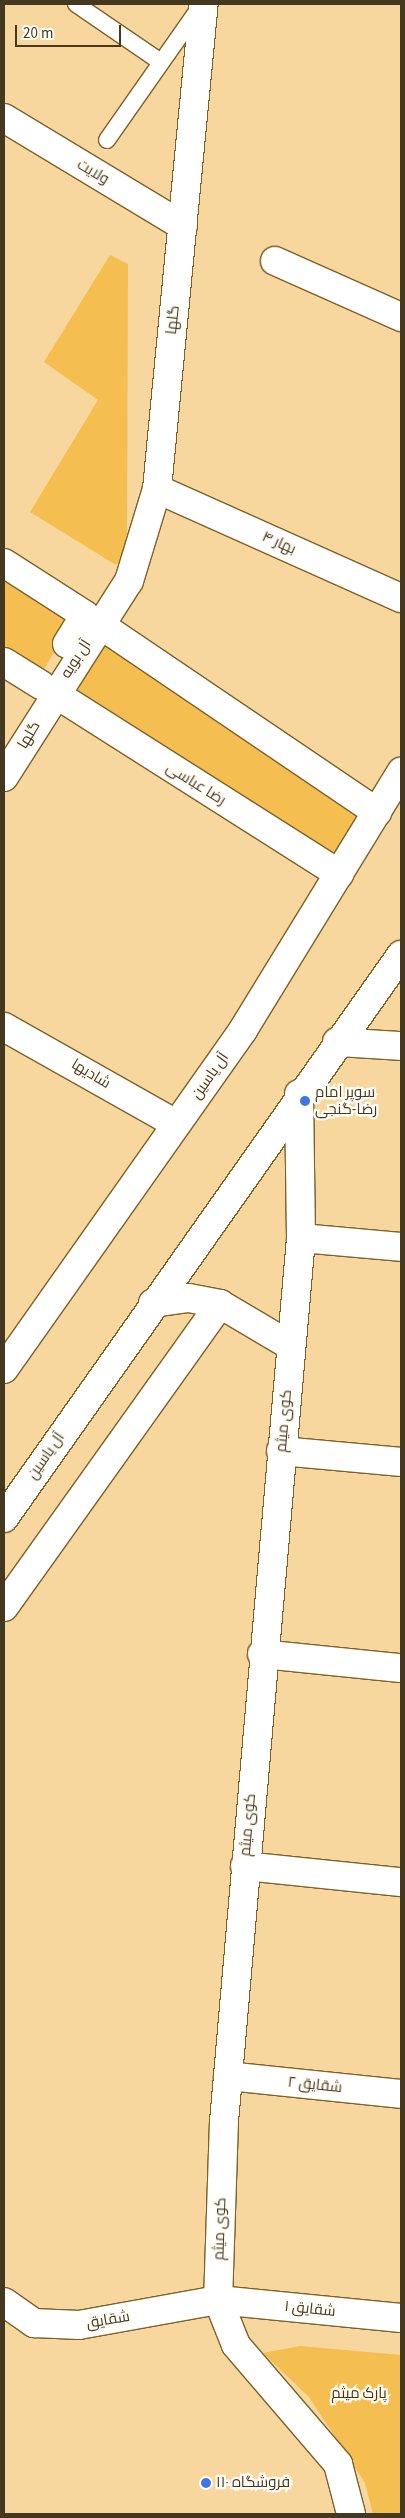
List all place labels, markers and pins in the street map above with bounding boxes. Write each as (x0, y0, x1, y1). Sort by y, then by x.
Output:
place label: سوپر امام رضا-گنجی (315, 1083, 377, 1118)
marker: سوپر امام رضا-گنجی (299, 1095, 311, 1107)
place label: فروشگاه ۱۱۰ (216, 2474, 290, 2492)
marker: فروشگاه ۱۱۰ (200, 2477, 212, 2489)

